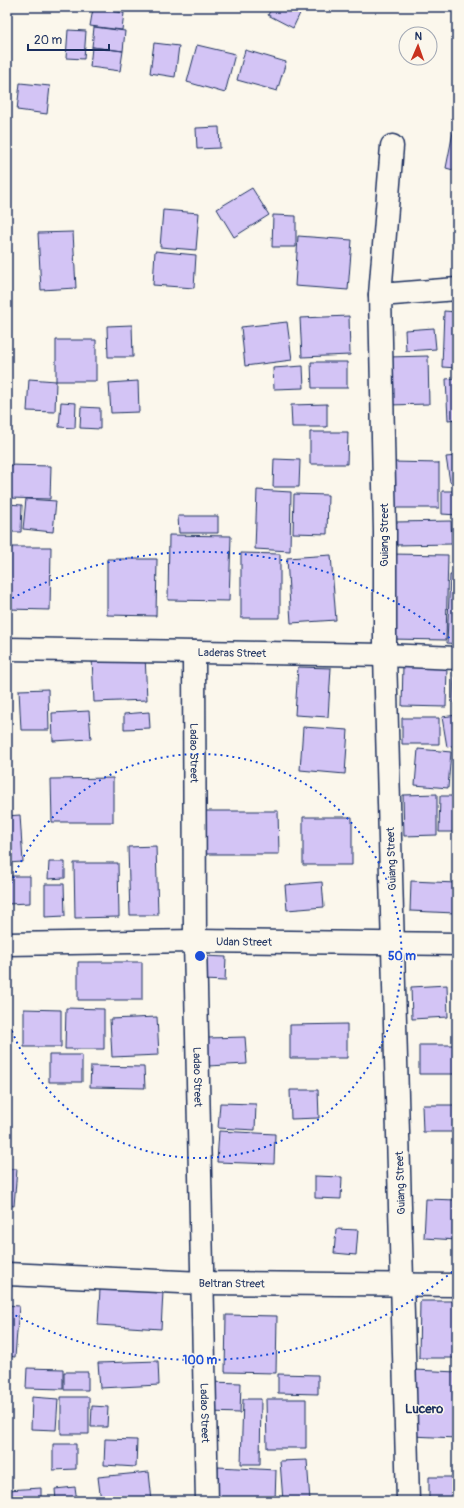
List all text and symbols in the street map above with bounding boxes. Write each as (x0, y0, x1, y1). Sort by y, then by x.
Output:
scale bar (28, 26, 109, 52)
north arrow (398, 26, 438, 66)
text: N (414, 30, 423, 43)
text: 20 m (34, 33, 63, 48)
street label: Guiang Street (378, 503, 391, 567)
street label: Laderas Street (198, 646, 267, 660)
street label: Ladao Street (187, 723, 200, 784)
street label: Guiang Street (384, 826, 399, 891)
street label: Udan Street (216, 935, 273, 949)
centre of rings (193, 949, 207, 963)
text: 50 m (388, 949, 416, 964)
street label: Ladao Street (190, 1047, 205, 1108)
street label: Guiang Street (393, 1150, 408, 1215)
street label: Beltran Street (198, 1277, 265, 1290)
text: 100 m (183, 1353, 218, 1368)
street label: Ladao Street (197, 1383, 212, 1444)
district label: Lucero (405, 1401, 443, 1417)

